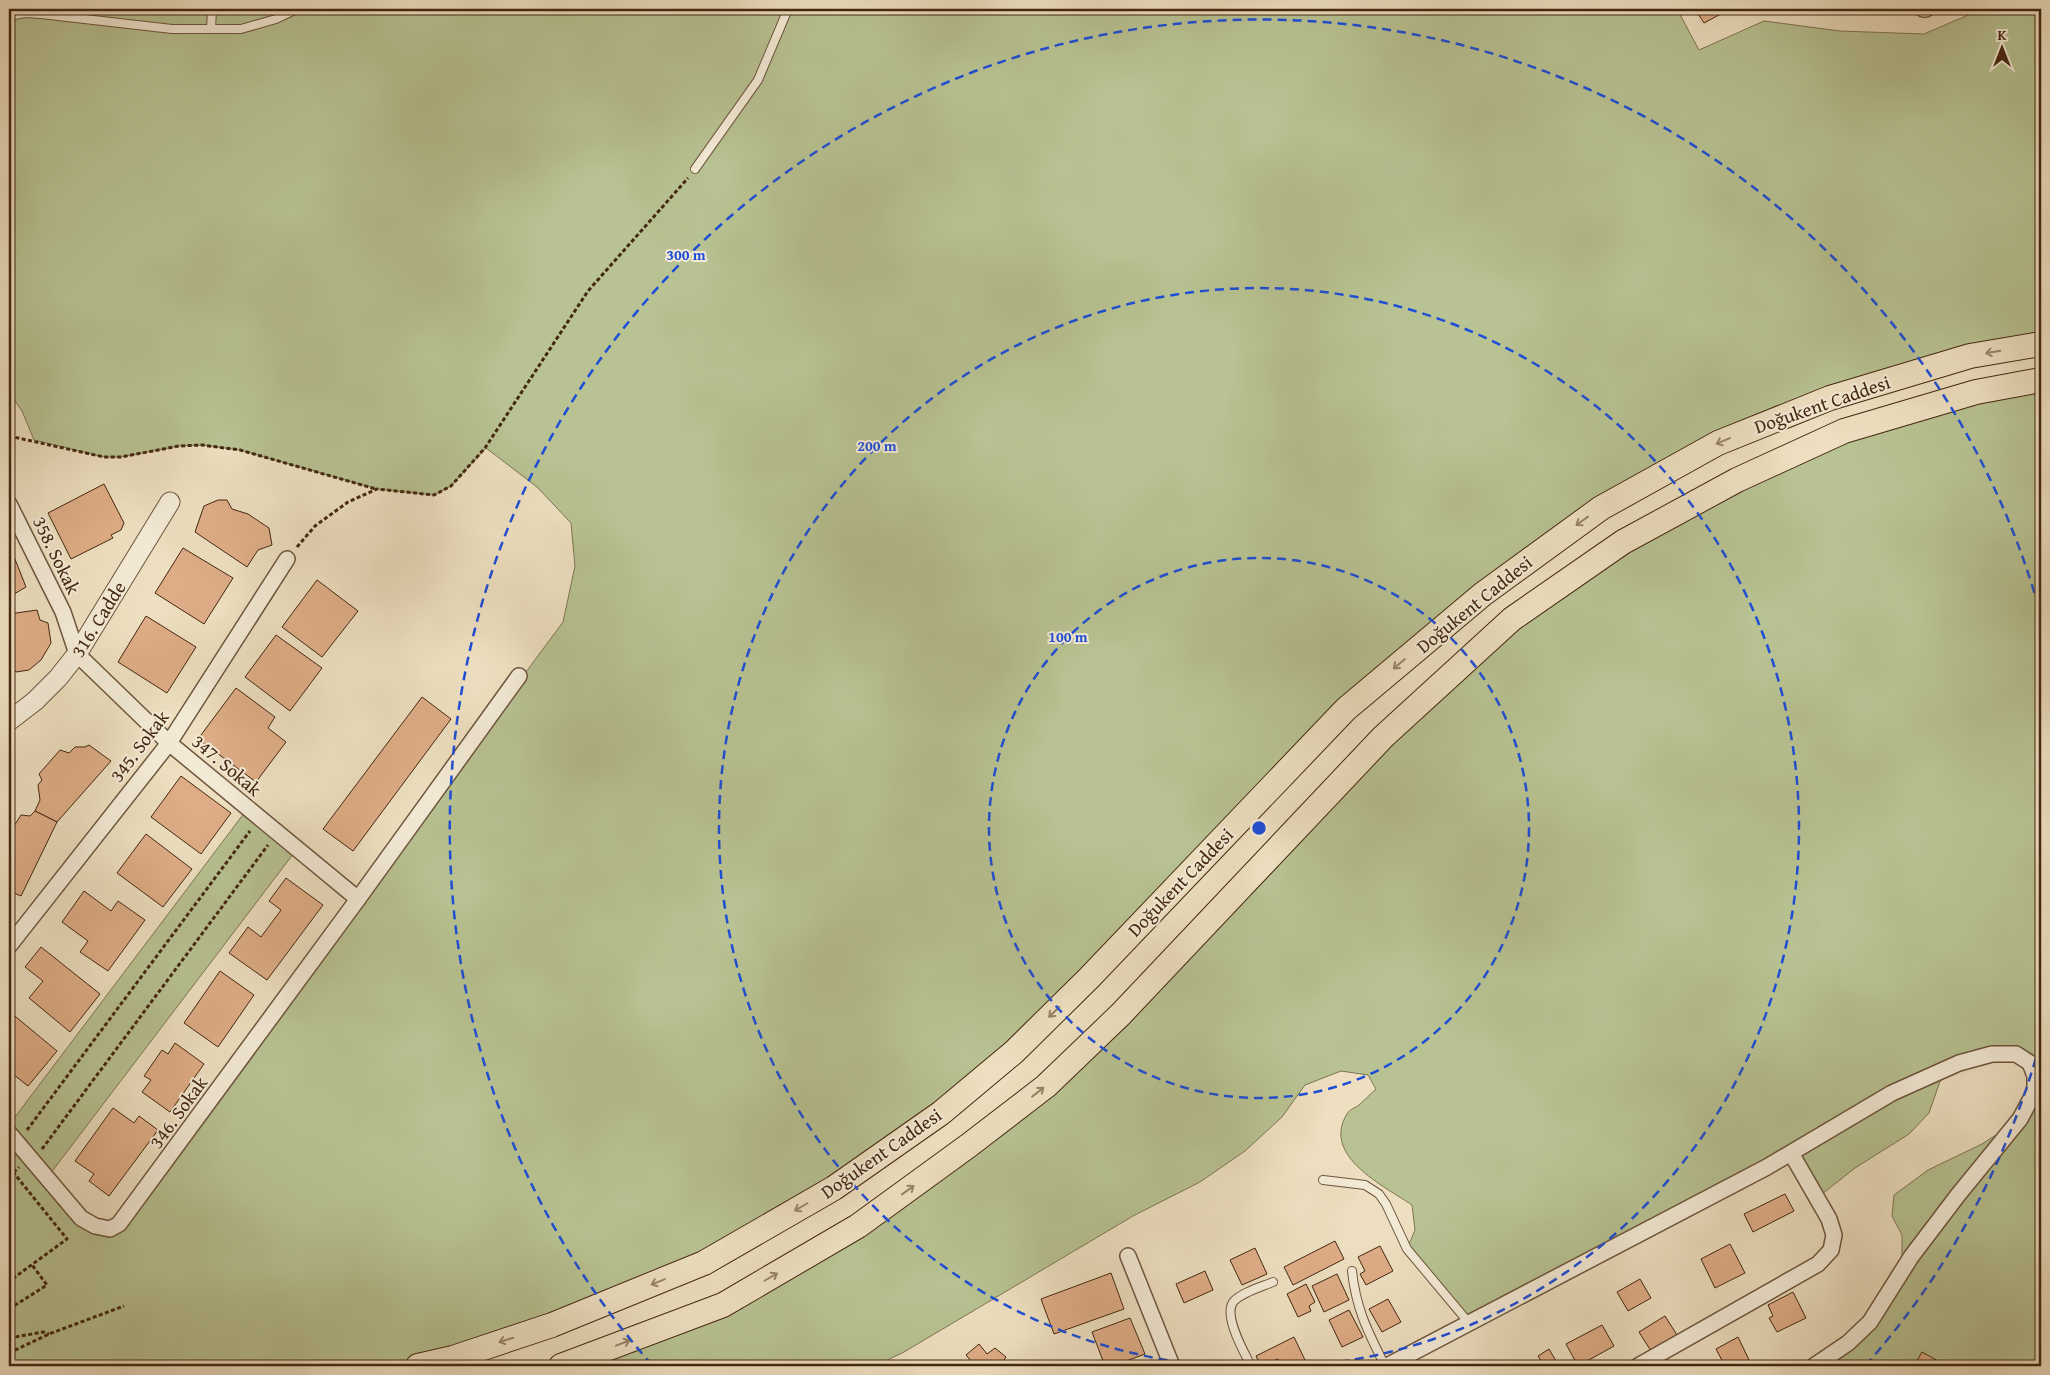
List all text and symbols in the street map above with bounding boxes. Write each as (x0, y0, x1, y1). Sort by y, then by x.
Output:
north arrow (1978, 22, 2028, 72)
text: K (1998, 25, 2007, 45)
text: 300 m (666, 244, 706, 265)
one-way arrow (1986, 348, 2002, 358)
street label: Doğukent Caddesi (1750, 368, 1894, 440)
text: 200 m (857, 435, 897, 456)
one-way arrow (1716, 436, 1731, 446)
street label: 358. Sokak (26, 511, 88, 599)
one-way arrow (1575, 516, 1589, 526)
street label: Doğukent Caddesi (1410, 548, 1538, 660)
street label: 316. Cadde (64, 576, 132, 662)
text: 100 m (1048, 626, 1088, 647)
one-way arrow (1393, 659, 1406, 670)
street label: 345. Sokak (103, 704, 176, 788)
street label: 347. Sokak (186, 727, 268, 803)
centre of rings (1250, 819, 1268, 837)
street label: Doğukent Caddesi (1121, 821, 1239, 943)
one-way arrow (1048, 1006, 1060, 1018)
street label: 346. Sokak (142, 1070, 214, 1154)
one-way arrow (1031, 1087, 1044, 1098)
street label: Doğukent Caddesi (815, 1101, 947, 1205)
one-way arrow (901, 1185, 915, 1195)
one-way arrow (795, 1202, 809, 1212)
one-way arrow (763, 1271, 778, 1281)
one-way arrow (650, 1278, 666, 1287)
one-way arrow (499, 1336, 514, 1345)
one-way arrow (615, 1338, 630, 1347)

